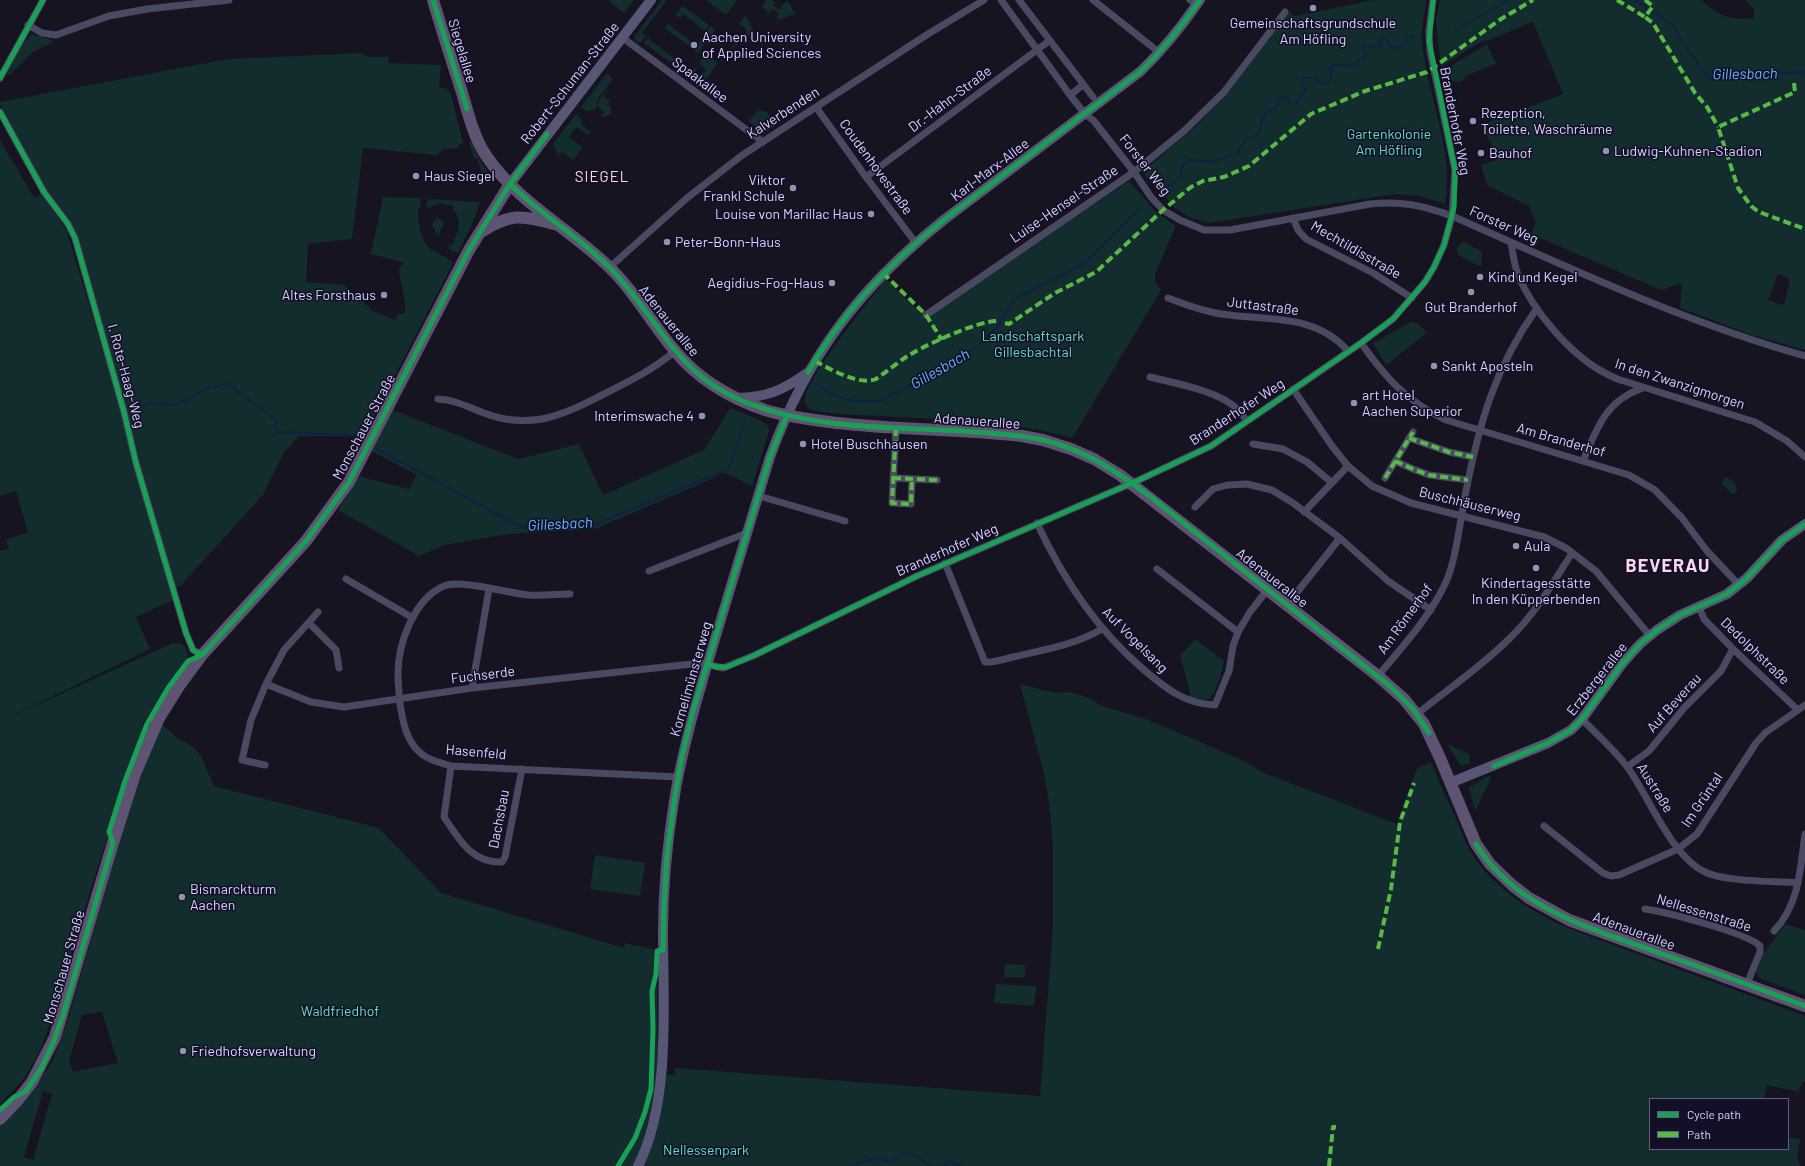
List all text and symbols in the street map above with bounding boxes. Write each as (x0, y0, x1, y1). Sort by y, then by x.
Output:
marker: Gemeinschaftsgrundschule Am Höfling (1308, 3, 1318, 13)
place label: Gemeinschaftsgrundschule Am Höfling (1230, 15, 1396, 48)
street label: Siegelallee (444, 17, 480, 85)
street label: Robert-Schuman-Straße (517, 19, 623, 147)
place label: Aachen University of Applied Sciences (702, 29, 821, 62)
marker: Aachen University of Applied Sciences (689, 40, 699, 50)
street label: Spaakallee (669, 54, 731, 106)
street label: Dr.-Hahn-Straße (905, 62, 995, 136)
water label: Gillesbach (1712, 64, 1778, 84)
street label: Branderhofer Weg (1436, 65, 1474, 177)
street label: Kalverbenden (744, 83, 822, 143)
place label: Rezeption, Toilette, Waschräume (1481, 105, 1612, 138)
street label: Coudenhovestraße (836, 116, 916, 218)
marker: Rezeption, Toilette, Waschräume (1468, 116, 1478, 126)
park label: Gartenkolonie Am Höfling (1347, 126, 1431, 158)
street label: Forster Weg (1116, 131, 1174, 199)
street label: Karl-Marx-Allee (948, 135, 1032, 205)
place label: Ludwig-Kuhnen-Stadion (1614, 143, 1762, 159)
place label: Bauhof (1489, 145, 1532, 161)
marker: Ludwig-Kuhnen-Stadion (1601, 146, 1611, 156)
marker: Bauhof (1476, 148, 1486, 158)
street label: Luise-Hensel-Straße (1007, 162, 1121, 246)
place label: Haus Siegel (424, 168, 495, 184)
district label: SIEGEL (575, 168, 629, 186)
marker: Haus Siegel (411, 171, 421, 181)
place label: Viktor Frankl Schule (703, 172, 785, 204)
marker: Viktor Frankl Schule (788, 183, 798, 193)
street label: Forster Weg (1467, 202, 1541, 248)
place label: Louise von Marillac Haus (715, 206, 863, 222)
marker: Louise von Marillac Haus (866, 209, 876, 219)
street label: Mechtildisstraße (1308, 217, 1404, 283)
place label: Peter-Bonn-Haus (675, 234, 781, 250)
marker: Peter-Bonn-Haus (662, 237, 672, 247)
place label: Kind und Kegel (1488, 269, 1577, 285)
marker: Kind und Kegel (1475, 272, 1485, 282)
place label: Aegidius-Fog-Haus (708, 275, 824, 291)
marker: Aegidius-Fog-Haus (827, 278, 837, 288)
street label: Adenauerallee (635, 282, 703, 360)
place label: Altes Forsthaus (282, 287, 376, 303)
marker: Gut Branderhof (1466, 287, 1476, 297)
marker: Altes Forsthaus (379, 290, 389, 300)
street label: Juttastraße (1226, 293, 1300, 319)
place label: Gut Branderhof (1425, 299, 1517, 315)
street label: I. Rote-Haag-Weg (104, 322, 148, 430)
park label: Landschaftspark Gillesbachtal (982, 328, 1084, 360)
water label: Gillesbach (907, 345, 973, 393)
street label: In den Zwanzigmorgen (1613, 355, 1747, 413)
place label: Sankt Aposteln (1442, 358, 1533, 374)
marker: Sankt Aposteln (1429, 361, 1439, 371)
street label: Monschauer Straße (329, 371, 399, 483)
street label: Branderhofer Weg (1186, 375, 1288, 449)
place label: art Hotel Aachen Superior (1362, 387, 1462, 420)
marker: art Hotel Aachen Superior (1349, 398, 1359, 408)
place label: Interimswache 4 (594, 408, 694, 424)
street label: Adenauerallee (933, 410, 1021, 432)
marker: Interimswache 4 (697, 411, 707, 421)
street label: Am Branderhof (1515, 419, 1607, 461)
place label: Hotel Buschhausen (811, 436, 928, 452)
marker: Hotel Buschhausen (798, 439, 808, 449)
street label: Buschhäuserweg (1417, 483, 1523, 525)
water label: Gillesbach (527, 513, 593, 535)
street label: Branderhofer Weg (893, 520, 1001, 580)
place label: Aula (1524, 538, 1550, 554)
marker: Aula (1511, 541, 1521, 551)
street label: Adenauerallee (1233, 545, 1311, 611)
district label: BEVERAU (1626, 555, 1710, 577)
marker: Kindertagesstätte In den Küpperbenden (1531, 563, 1541, 573)
place label: Kindertagesstätte In den Küpperbenden (1472, 575, 1600, 608)
street label: Am Römerhof (1374, 581, 1436, 657)
street label: Auf Vogelsang (1099, 604, 1171, 676)
street label: Dedolphstraße (1717, 614, 1793, 688)
street label: Kornelimünsterweg (667, 620, 715, 738)
street label: Erzbergerallee (1563, 639, 1631, 719)
street label: Fuchserde (450, 663, 516, 687)
street label: Auf Beverau (1643, 670, 1705, 736)
street label: Hasenfeld (445, 741, 507, 763)
street label: Austraße (1633, 760, 1677, 816)
street label: Im Grüntal (1678, 770, 1726, 830)
street label: Dachsbau (485, 788, 513, 850)
place label: Bismarckturm Aachen (190, 881, 276, 914)
street label: Nellessenstraße (1655, 891, 1753, 935)
marker: Bismarckturm Aachen (177, 892, 187, 902)
street label: Monschauer Straße (40, 908, 88, 1026)
street label: Adenauerallee (1590, 908, 1678, 954)
park label: Waldfriedhof (301, 1003, 379, 1019)
place label: Friedhofsverwaltung (191, 1043, 316, 1059)
marker: Friedhofsverwaltung (178, 1046, 188, 1056)
legend (1649, 1098, 1789, 1150)
text: Cycle path (1687, 1107, 1741, 1121)
text: Path (1687, 1127, 1711, 1141)
park label: Nellessenpark (663, 1142, 749, 1158)

